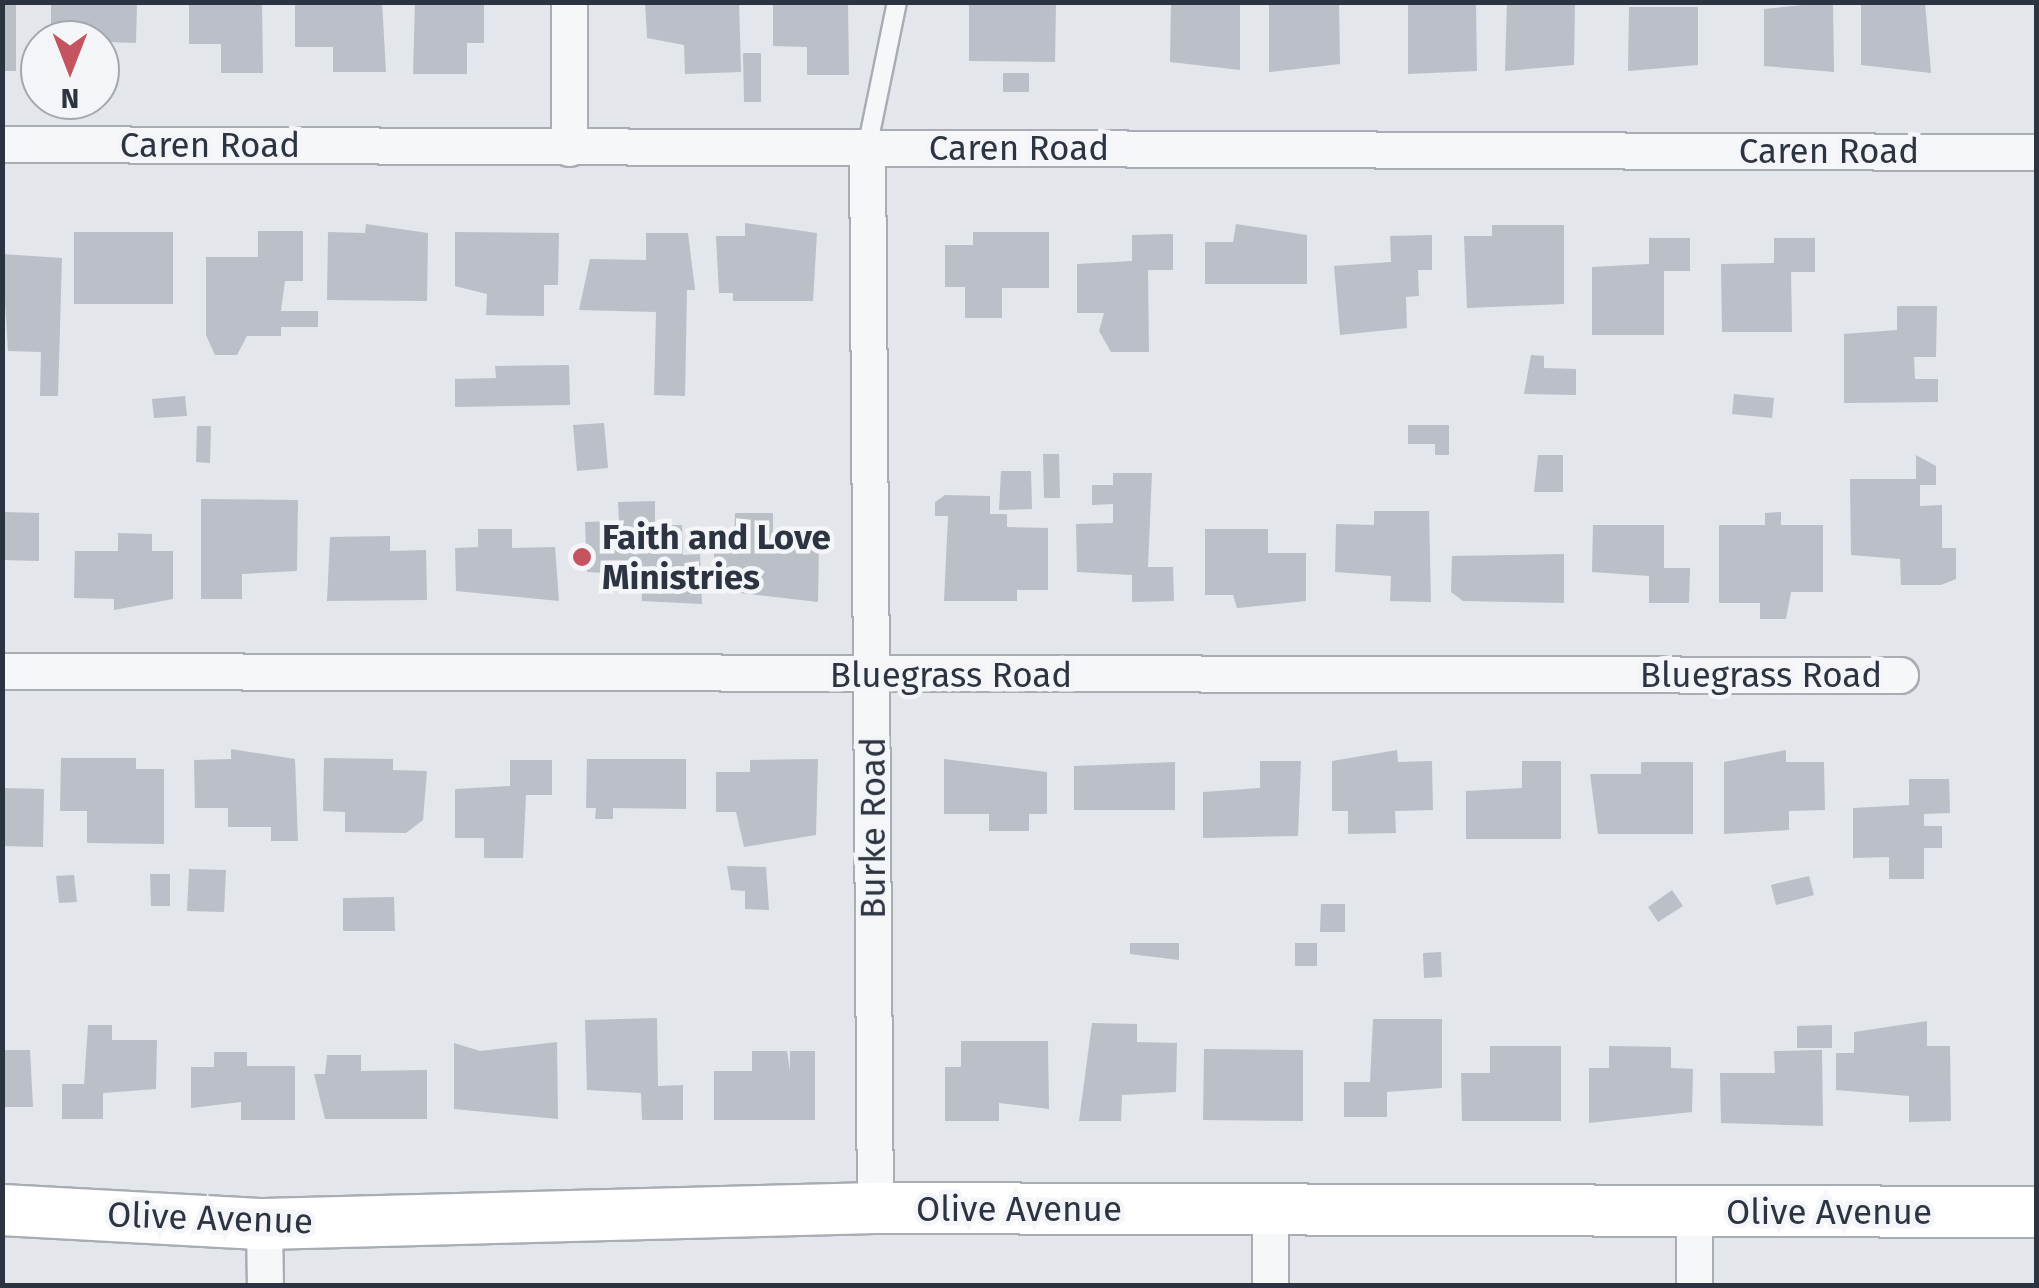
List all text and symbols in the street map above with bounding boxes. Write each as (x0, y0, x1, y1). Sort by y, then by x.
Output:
north arrow (20, 20, 120, 120)
text: N (61, 82, 79, 115)
street label: Caren Road (120, 124, 300, 166)
street label: Caren Road (929, 127, 1109, 169)
street label: Caren Road (1739, 130, 1919, 172)
place label: Faith and Love Ministries (602, 516, 831, 598)
marker: Faith and Love Ministries (571, 546, 593, 568)
street label: Bluegrass Road (830, 654, 1072, 696)
street label: Bluegrass Road (1640, 654, 1882, 696)
street label: Burke Road (852, 737, 894, 919)
street label: Olive Avenue (916, 1188, 1122, 1230)
street label: Olive Avenue (1726, 1191, 1932, 1233)
street label: Olive Avenue (106, 1193, 314, 1243)

